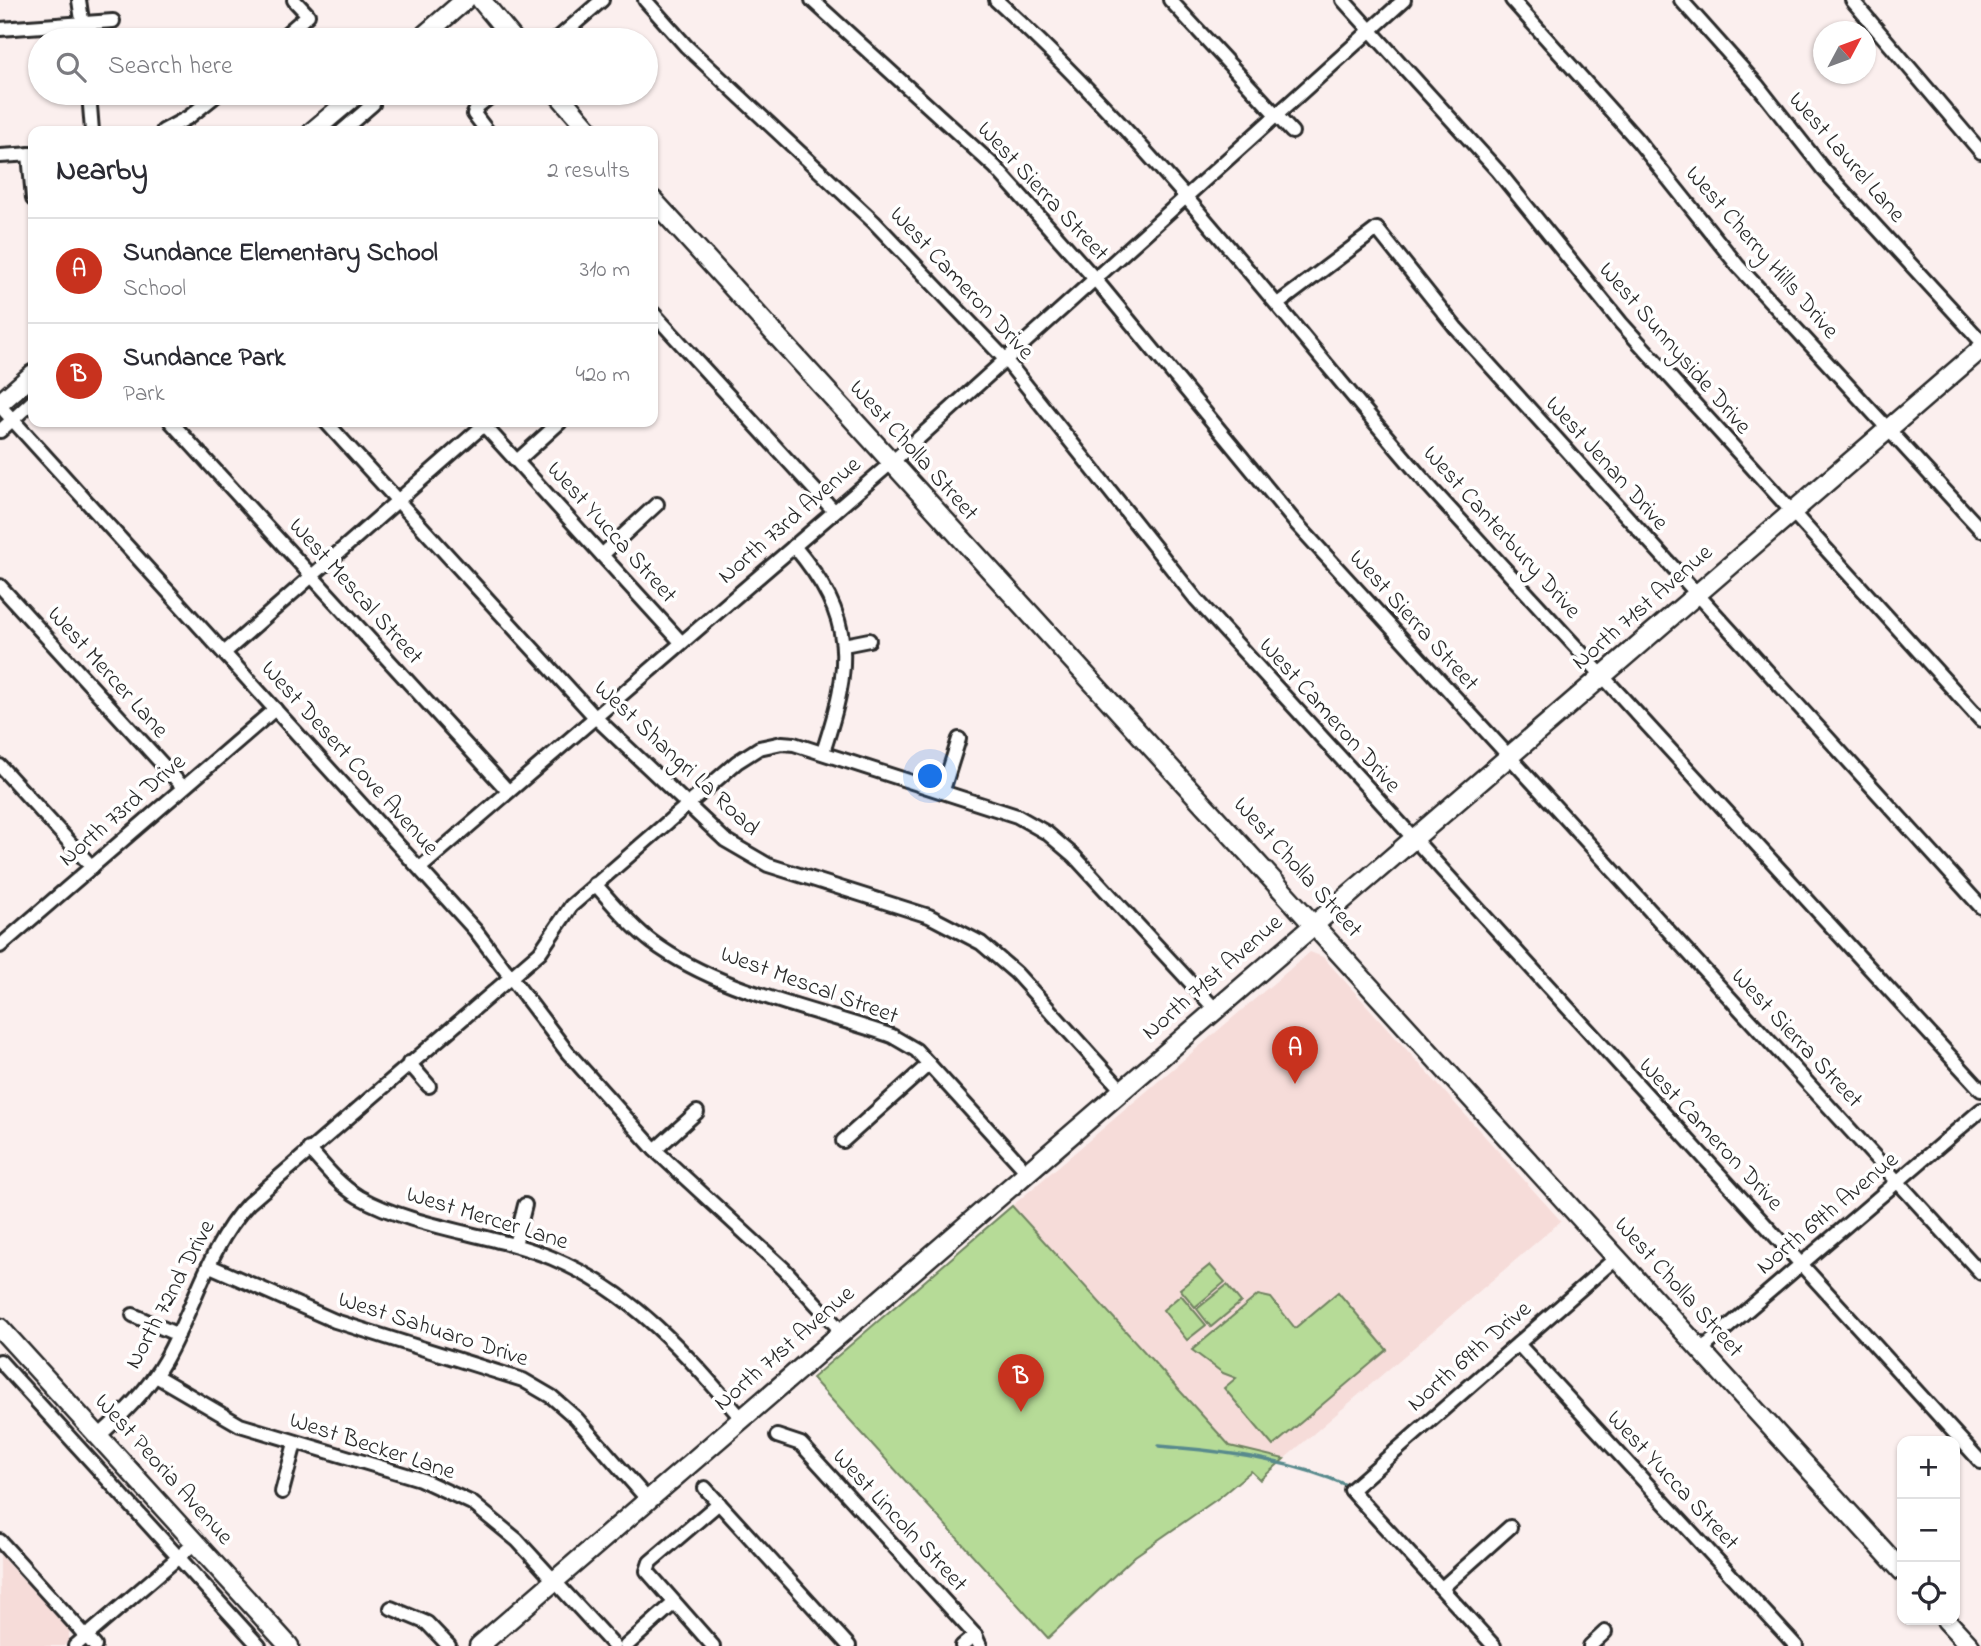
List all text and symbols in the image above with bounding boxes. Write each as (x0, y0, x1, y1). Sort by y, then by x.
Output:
north arrow (1813, 21, 1876, 84)
search box (28, 28, 658, 105)
icon: search (52, 48, 90, 86)
text: Search here (108, 48, 233, 86)
street label: West Laurel Lane (1779, 85, 1913, 231)
street label: West Sierra Street (968, 114, 1116, 270)
text: Nearby (56, 150, 148, 194)
text: 2 results (547, 155, 630, 188)
street label: West Cherry Hills Drive (1675, 159, 1846, 348)
street label: West Cameron Drive (880, 199, 1042, 369)
text: Sundance Elementary School (123, 235, 438, 273)
text: A (72, 254, 86, 287)
text: 310 m (580, 254, 630, 287)
street label: West Sunnyside Drive (1588, 255, 1759, 444)
text: School (123, 273, 186, 306)
text: Sundance Park (123, 340, 285, 378)
text: B (71, 359, 87, 392)
text: 420 m (576, 359, 630, 392)
street label: West Cholla Street (840, 373, 986, 529)
text: Park (123, 378, 165, 411)
street label: West Jenan Drive (1536, 389, 1676, 539)
street label: West Canterbury Drive (1413, 438, 1589, 628)
street label: North 73rd Avenue (711, 449, 870, 593)
street label: West Yucca Street (537, 454, 685, 612)
street label: West Mescal Street (279, 511, 431, 673)
street label: North 71st Avenue (1565, 537, 1722, 679)
street label: West Sierra Street (1340, 542, 1486, 700)
street label: West Mercer Lane (38, 599, 176, 747)
street label: West Cameron Drive (1249, 630, 1409, 802)
street label: West Desert Cove Avenue (251, 653, 447, 865)
street label: West Shangri La Road (585, 673, 767, 846)
street label: North 73rd Drive (52, 746, 194, 876)
your location (913, 759, 947, 793)
street label: West Cholla Street (1224, 790, 1370, 946)
street label: North 71st Avenue (1135, 907, 1292, 1049)
street label: West Mescal Street (715, 938, 903, 1034)
street label: West Sierra Street (1722, 961, 1870, 1117)
pin: A (1272, 1026, 1318, 1084)
street label: West Cameron Drive (1629, 1050, 1791, 1220)
street label: North 69th Avenue (1749, 1144, 1907, 1284)
street label: West Mercer Lane (402, 1178, 573, 1260)
street label: West Cholla Street (1605, 1210, 1751, 1366)
street label: North 72nd Drive (117, 1214, 225, 1376)
street label: North 71st Avenue (707, 1278, 864, 1420)
street label: West Sahuaro Drive (333, 1283, 533, 1377)
street label: North 69th Drive (1400, 1293, 1540, 1421)
pin: B (998, 1354, 1044, 1412)
street label: West Peoria Avenue (85, 1386, 241, 1554)
street label: West Yucca Street (1597, 1403, 1747, 1559)
street label: West Becker Lane (285, 1404, 460, 1490)
map controls (1897, 1436, 1960, 1625)
button: + (1897, 1436, 1960, 1499)
street label: West Lincoln Street (823, 1441, 975, 1601)
button: − (1897, 1499, 1960, 1562)
button: locate (1897, 1562, 1960, 1625)

